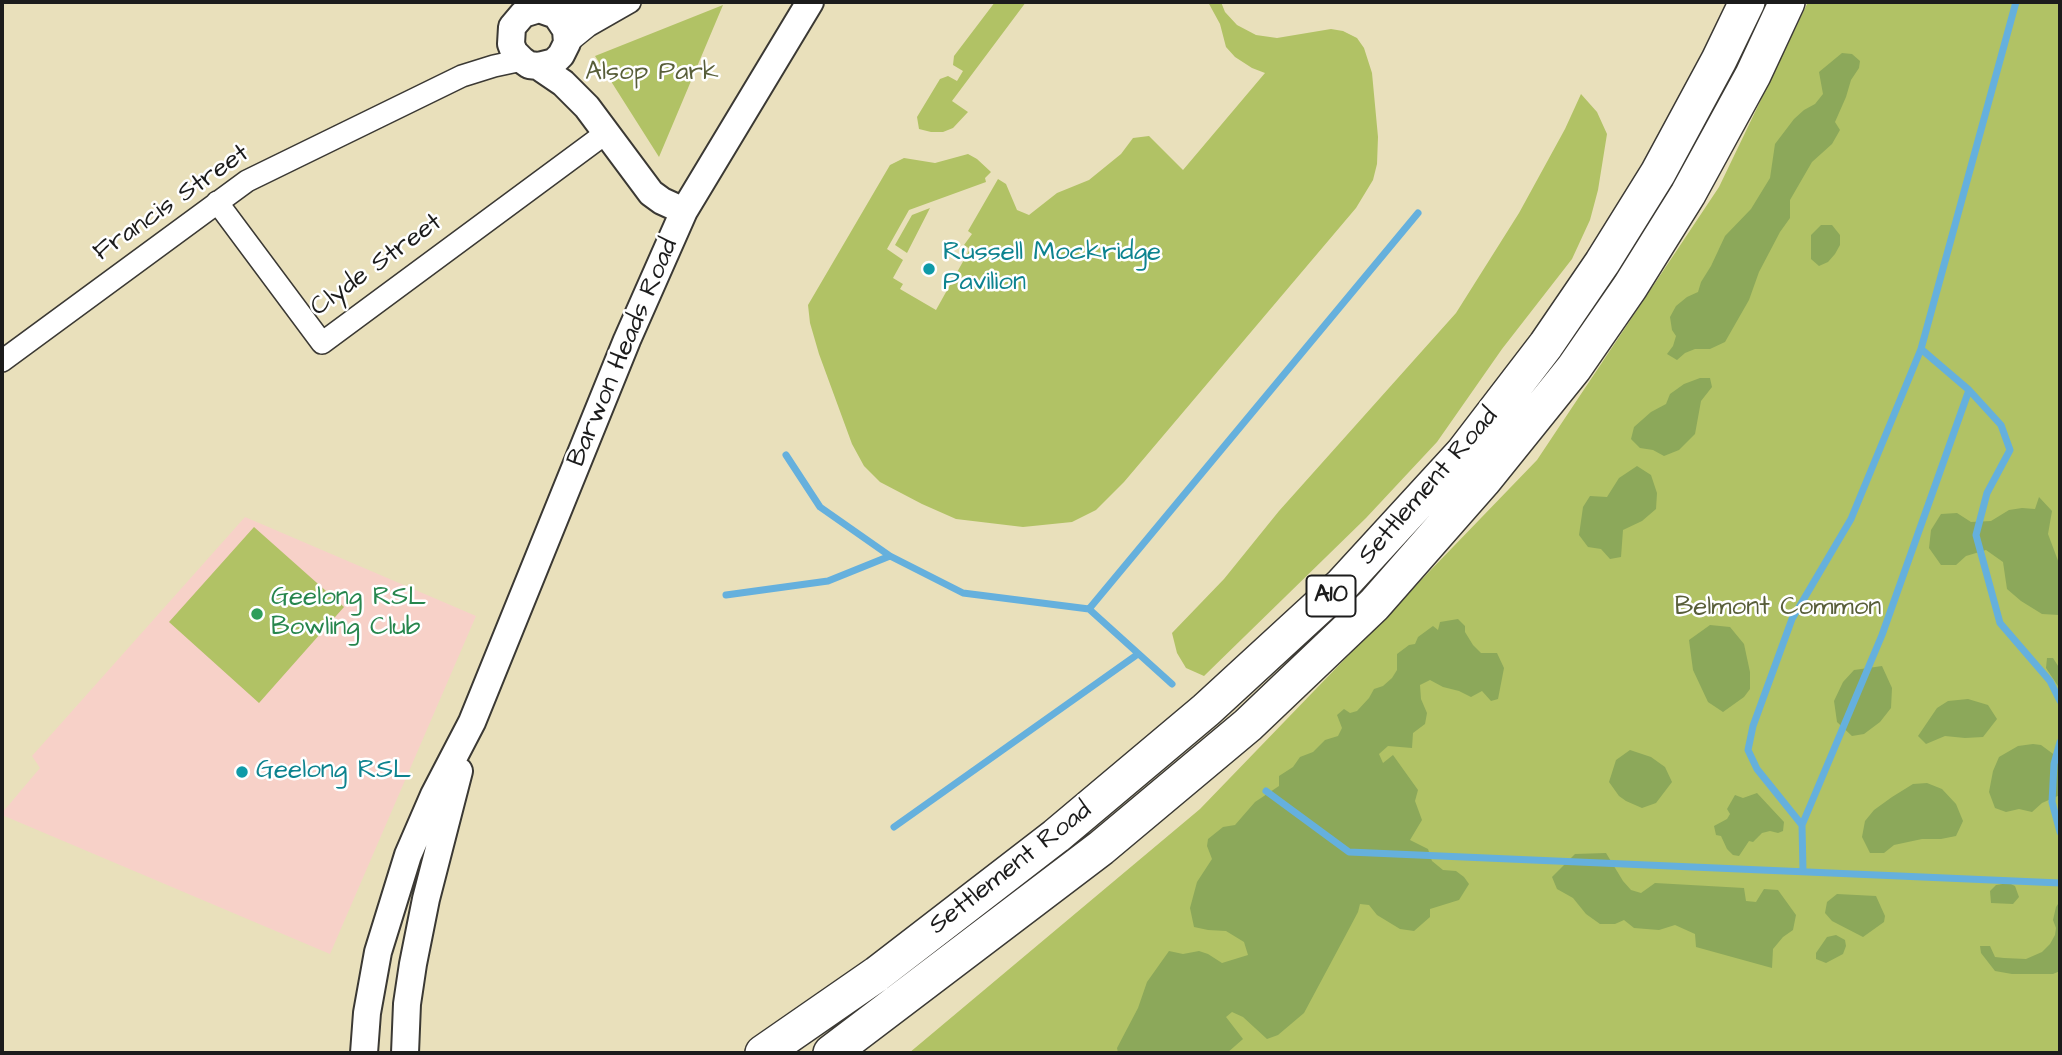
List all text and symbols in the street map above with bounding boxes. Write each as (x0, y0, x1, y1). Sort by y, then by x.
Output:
park label: Alsop Park (585, 58, 719, 90)
street label: Francis Street (88, 139, 256, 269)
street label: Clyde Street (305, 208, 449, 324)
street label: Barwon Heads Road (562, 234, 686, 472)
place label: Russell Mockridge Pavilion (943, 238, 1161, 300)
marker: Russell Mockridge Pavilion (921, 261, 937, 277)
street label: Settlement Road (1352, 402, 1506, 572)
road number: A10 (1306, 576, 1356, 616)
place label: Geelong RSL Bowling Club (271, 583, 426, 644)
park label: Belmont Common (1675, 593, 1881, 625)
marker: Geelong RSL Bowling Club (249, 606, 265, 622)
place label: Geelong RSL (256, 756, 411, 788)
marker: Geelong RSL (234, 764, 250, 780)
street label: Settlement Road (923, 796, 1099, 942)

